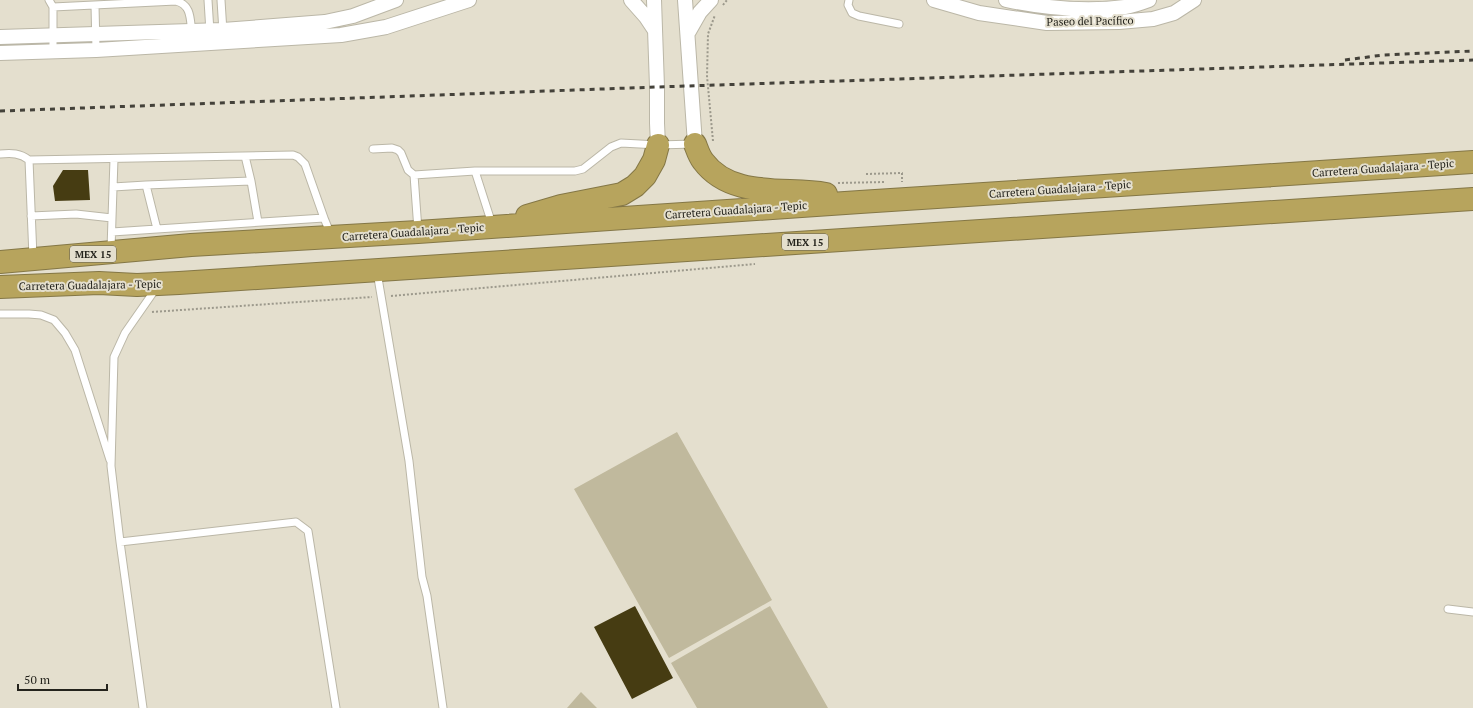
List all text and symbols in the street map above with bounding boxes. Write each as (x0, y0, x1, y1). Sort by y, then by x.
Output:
street label: Paseo del Pacífico (1046, 13, 1134, 29)
street label: Carretera Guadalajara - Tepic (1311, 156, 1455, 180)
street label: Carretera Guadalajara - Tepic (988, 177, 1132, 201)
street label: Carretera Guadalajara - Tepic (664, 198, 808, 222)
street label: Carretera Guadalajara - Tepic (341, 220, 485, 244)
road number: MEX 15 (782, 234, 828, 250)
road number: MEX 15 (70, 246, 116, 262)
street label: Carretera Guadalajara - Tepic (19, 277, 161, 293)
scale bar (18, 666, 107, 692)
text: 50 m (24, 672, 51, 687)

